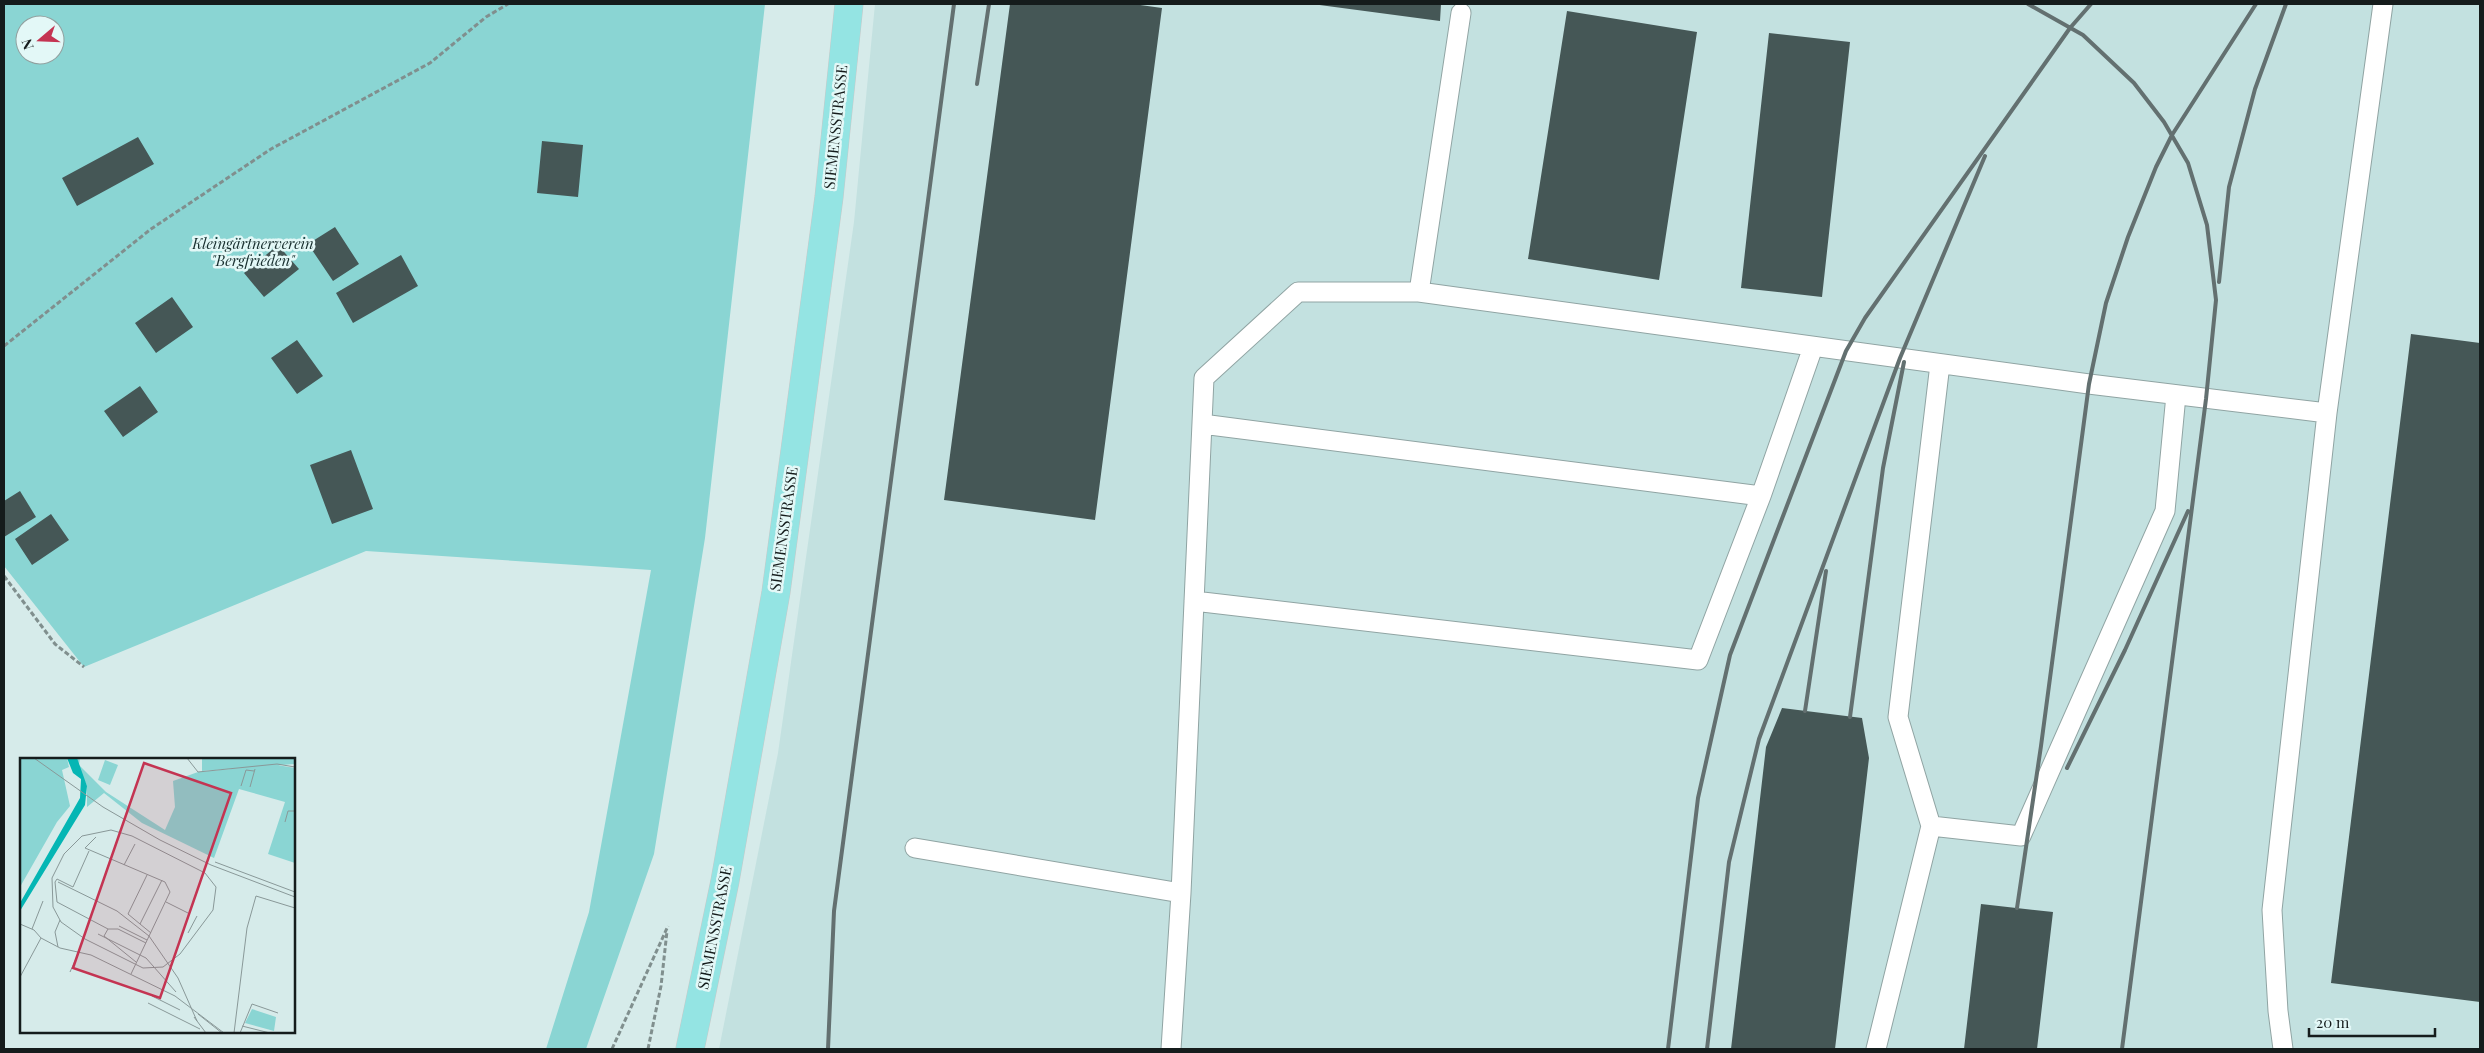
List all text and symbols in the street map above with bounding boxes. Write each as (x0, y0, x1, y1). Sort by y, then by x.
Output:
north arrow (15, 15, 65, 65)
text: N (17, 37, 38, 52)
street label: SIEMENSSTRASSE (819, 64, 851, 190)
park label: Kleingärtnerverein "Bergfrieden" (191, 233, 314, 270)
street label: SIEMENSSTRASSE (764, 466, 802, 592)
inset map (20, 758, 295, 1033)
street label: SIEMENSSTRASSE (692, 864, 736, 991)
scale bar (2309, 1006, 2435, 1038)
text: 20 m (2316, 1012, 2350, 1032)

